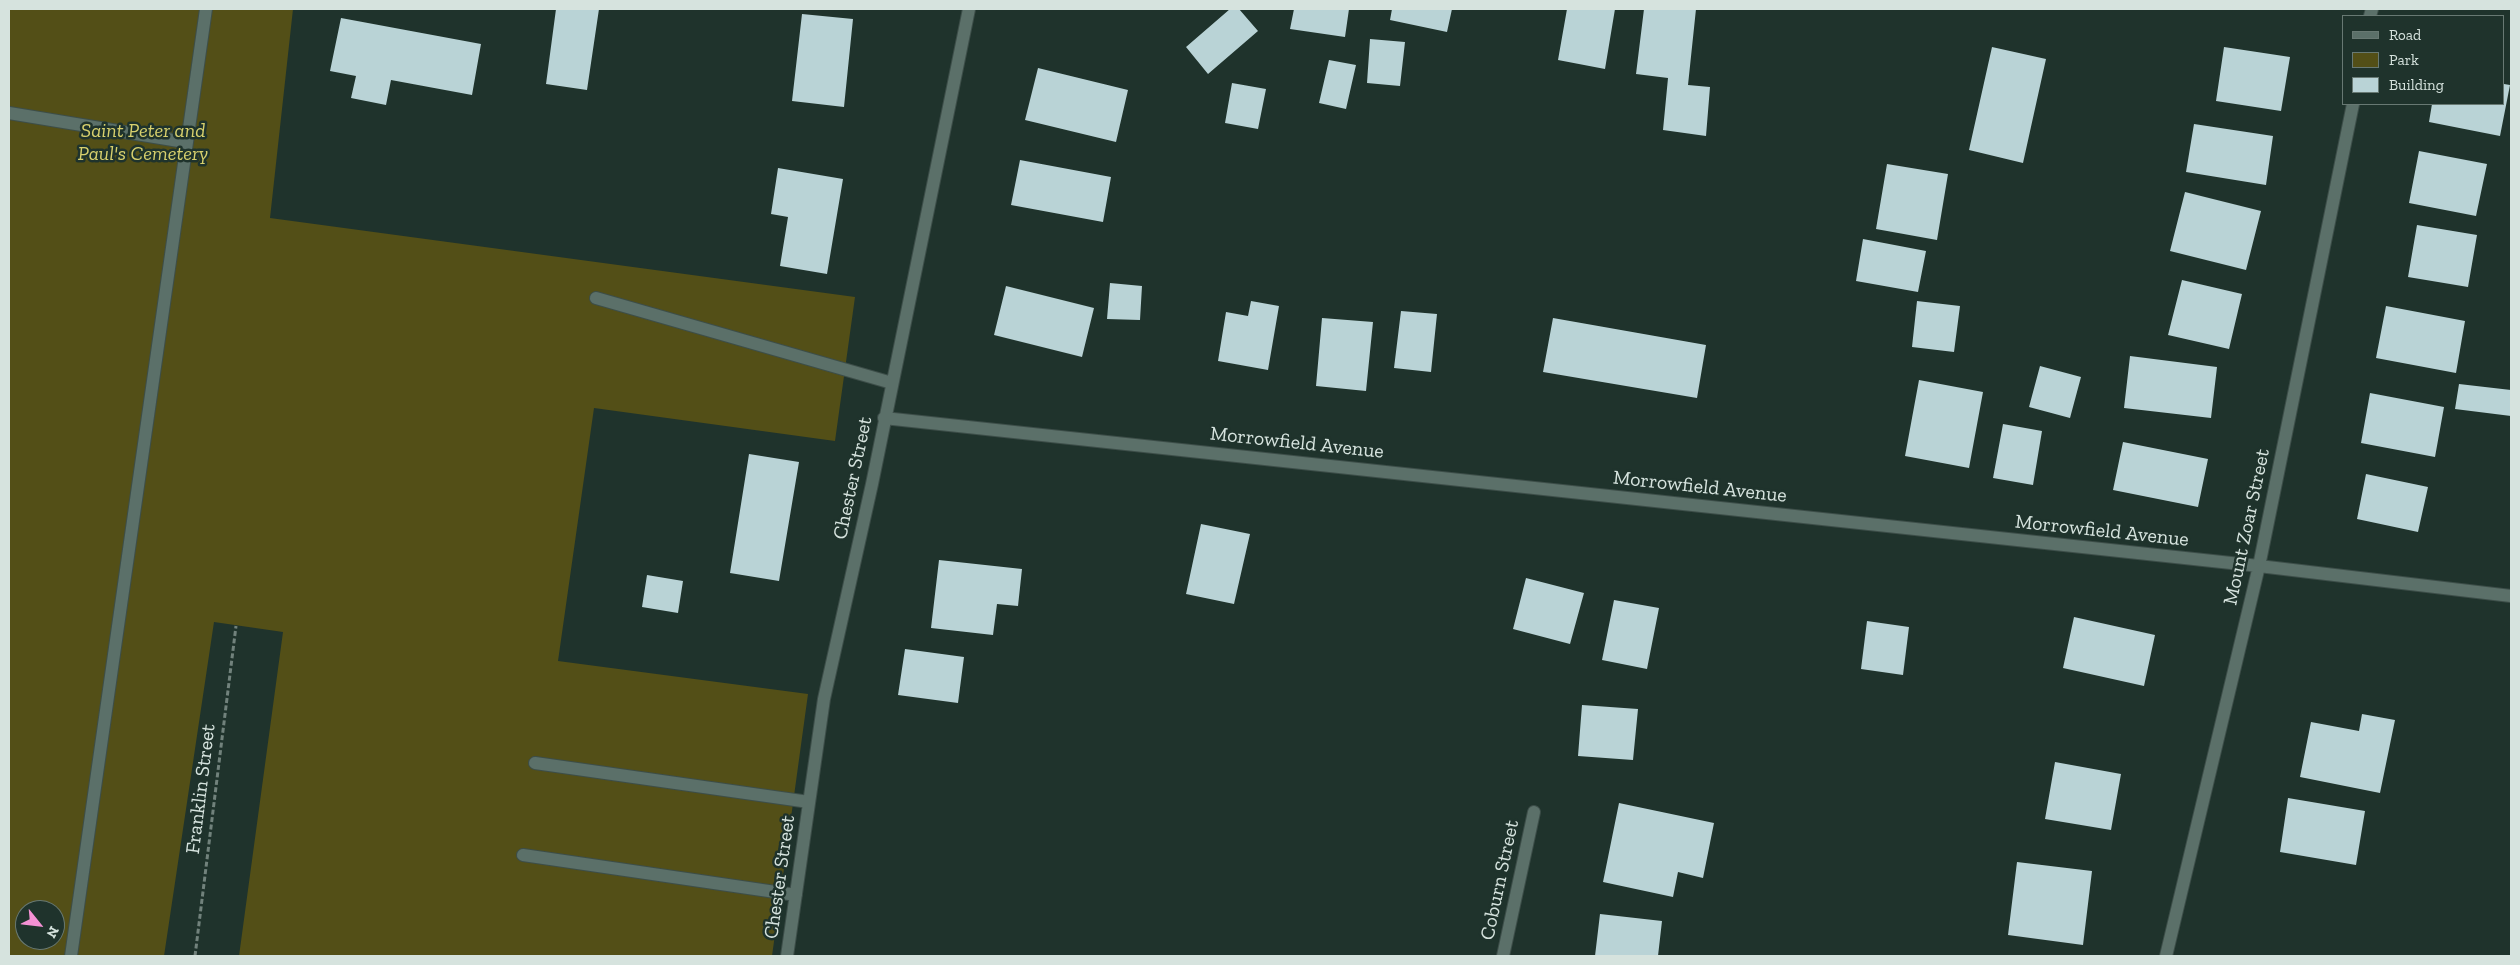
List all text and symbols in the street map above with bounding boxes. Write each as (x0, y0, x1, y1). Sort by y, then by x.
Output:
legend (2342, 15, 2505, 105)
text: Road (2389, 26, 2421, 44)
text: Park (2389, 51, 2419, 69)
text: Building (2389, 76, 2444, 94)
park label: Saint Peter and Paul's Cemetery (78, 119, 208, 166)
street label: Chester Street (828, 414, 878, 542)
street label: Morrowfield Avenue (1209, 422, 1385, 464)
street label: Mount Zoar Street (2219, 447, 2275, 607)
street label: Morrowfield Avenue (1612, 466, 1788, 508)
street label: Morrowfield Avenue (2014, 510, 2190, 552)
street label: Franklin Street (181, 723, 221, 855)
street label: Chester Street (759, 814, 801, 940)
street label: Coburn Street (1476, 818, 1524, 942)
north arrow (15, 900, 65, 950)
text: N (43, 923, 63, 941)

